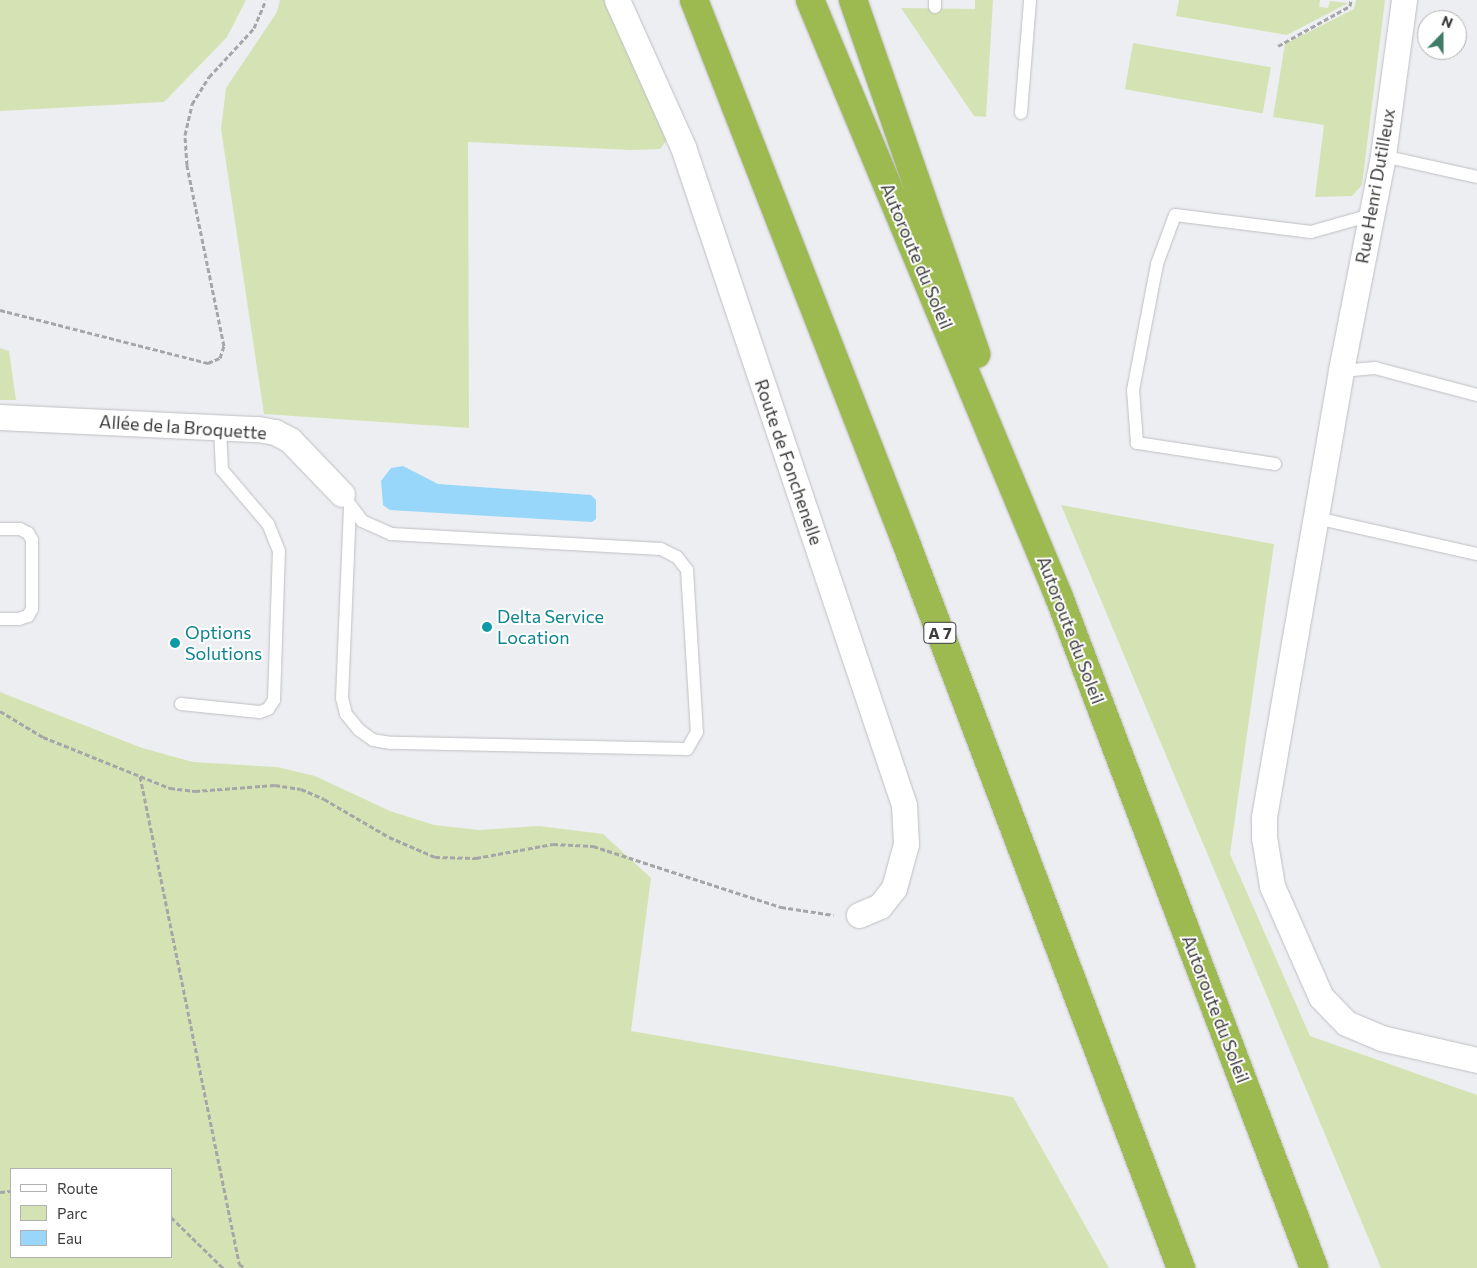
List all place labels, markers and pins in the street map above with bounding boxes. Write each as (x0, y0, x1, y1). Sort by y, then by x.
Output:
place label: Delta Service Location (497, 606, 604, 649)
marker: Delta Service Location (481, 621, 493, 633)
place label: Options Solutions (185, 622, 262, 664)
marker: Options Solutions (169, 637, 181, 649)

